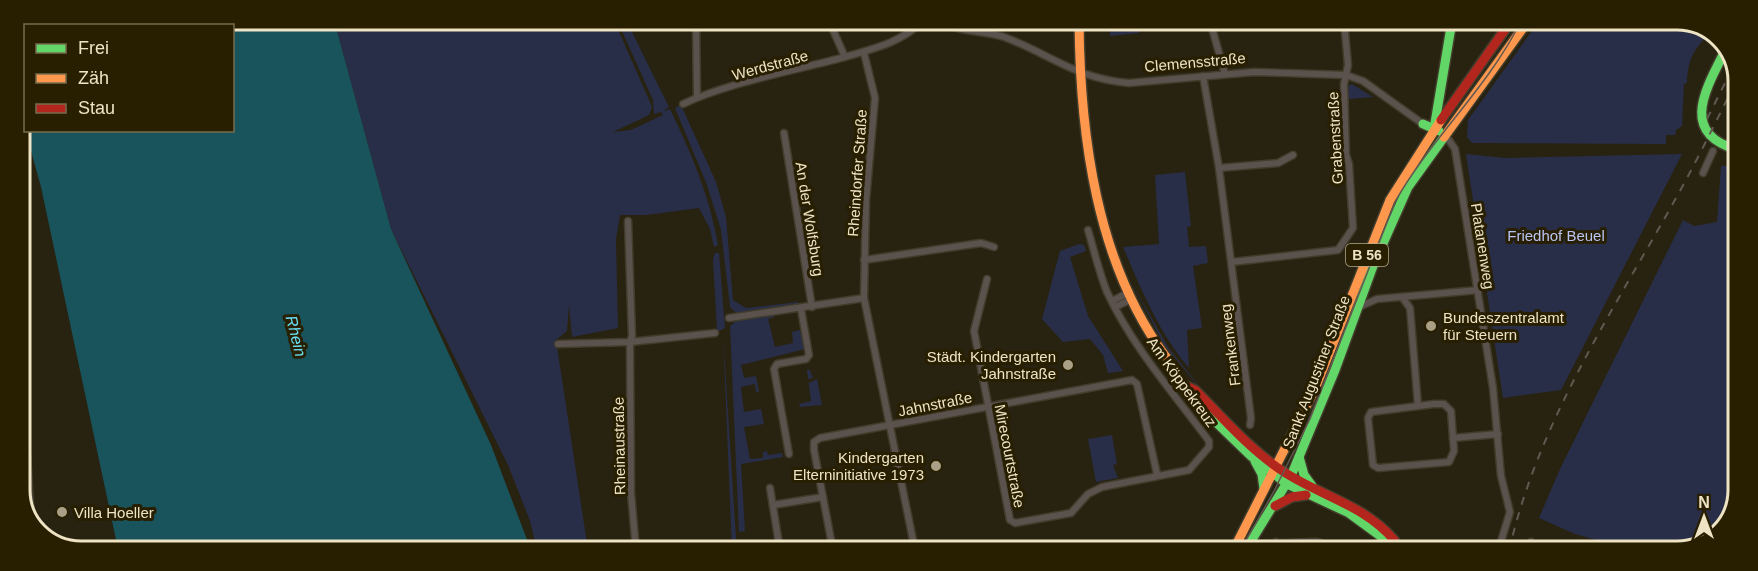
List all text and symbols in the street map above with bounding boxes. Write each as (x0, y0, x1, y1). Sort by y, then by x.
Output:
legend (24, 24, 234, 132)
text: Frei (78, 38, 109, 58)
street label: Werdstraße (730, 47, 810, 83)
street label: Clemensstraße (1144, 49, 1246, 75)
text: Zäh (78, 68, 109, 88)
street label: Grabenstraße (1324, 91, 1346, 185)
text: Stau (78, 98, 115, 118)
street label: Rheindorfer Straße (844, 109, 870, 237)
street label: An der Wolfsburg (793, 161, 827, 277)
street label: Platanenweg (1468, 202, 1498, 290)
park label: Friedhof Beuel (1507, 227, 1605, 244)
road number: B 56 (1346, 244, 1388, 266)
street label: Sankt Augustiner Straße (1279, 293, 1353, 451)
street label: Frankenweg (1217, 303, 1243, 387)
place label: Bundeszentralamt für Steuern (1443, 309, 1565, 343)
water label: Rhein (283, 314, 309, 358)
marker: Bundeszentralamt für Steuern (1424, 319, 1438, 333)
street label: Am Köppekreuz (1144, 334, 1220, 430)
place label: Städt. Kindergarten Jahnstraße (927, 348, 1056, 382)
marker: Städt. Kindergarten Jahnstraße (1061, 358, 1075, 372)
street label: Jahnstraße (897, 388, 973, 420)
street label: Rheinaustraße (610, 397, 628, 495)
street label: Mirecourtstraße (992, 403, 1028, 509)
place label: Kindergarten Elterninitiative 1973 (793, 449, 924, 483)
marker: Kindergarten Elterninitiative 1973 (929, 459, 943, 473)
north arrow (1674, 487, 1734, 547)
text: N (1698, 494, 1710, 511)
place label: Villa Hoeller (74, 504, 154, 521)
marker: Villa Hoeller (55, 505, 69, 519)

